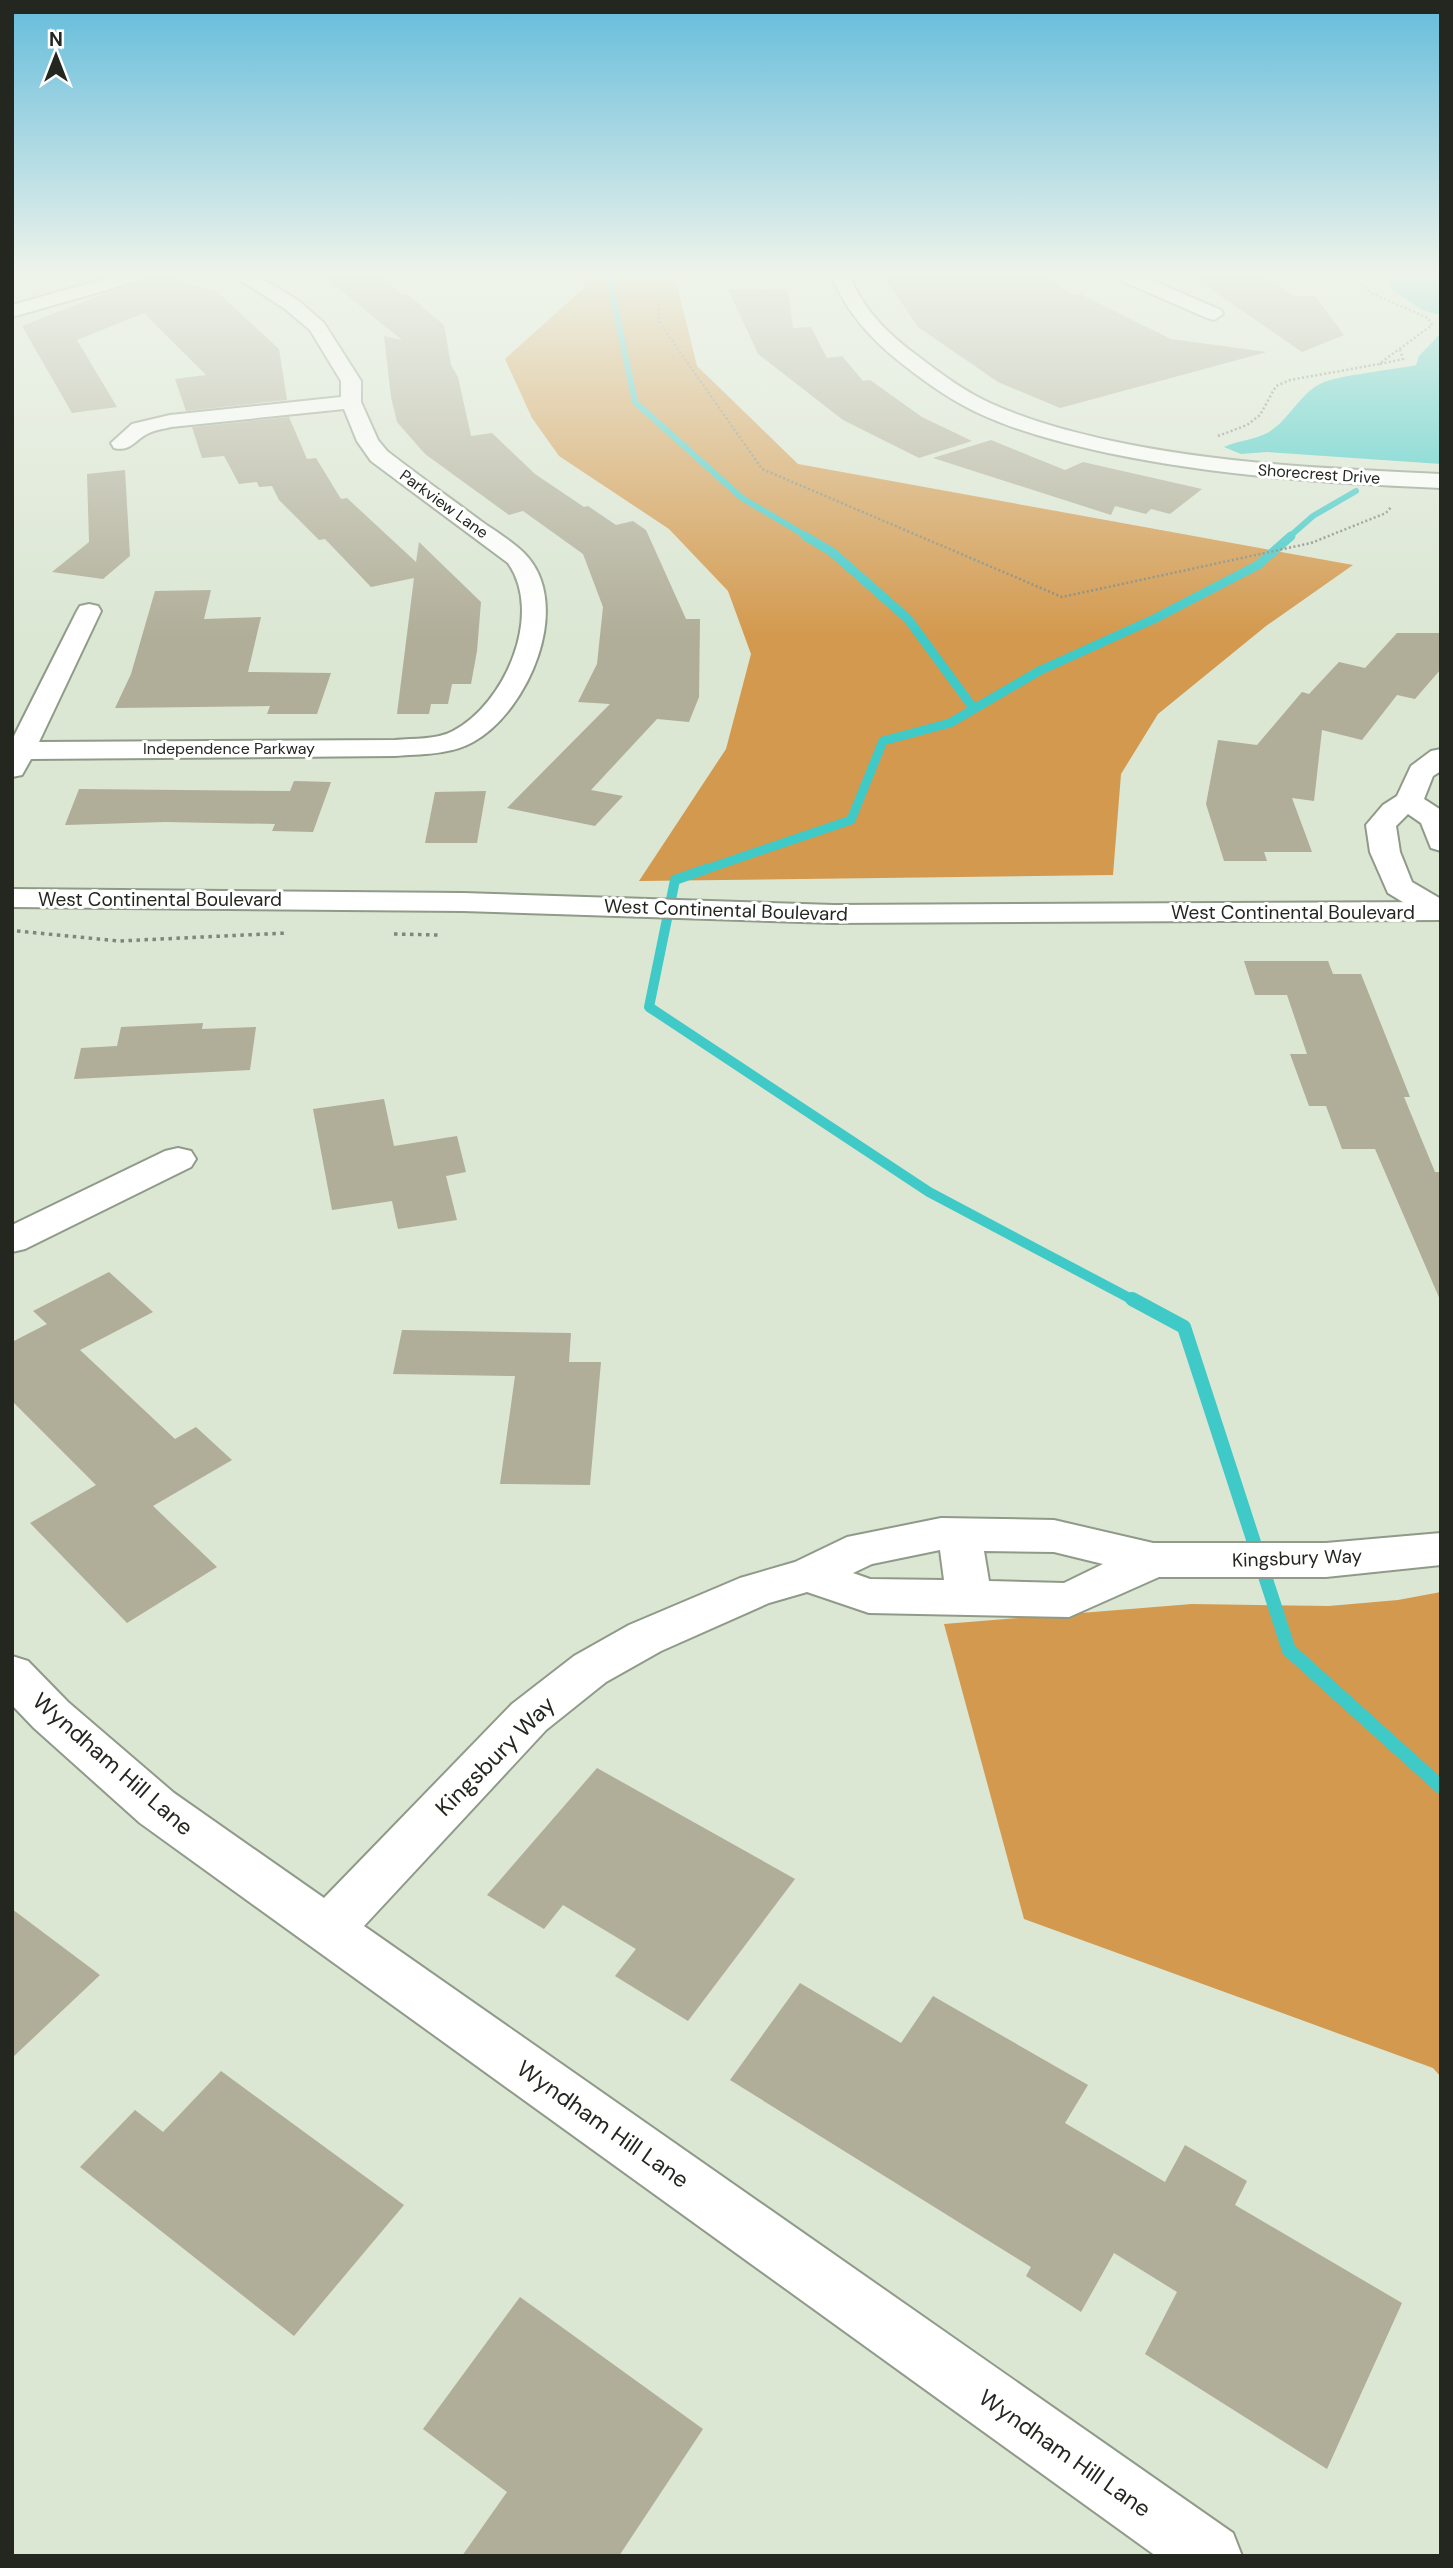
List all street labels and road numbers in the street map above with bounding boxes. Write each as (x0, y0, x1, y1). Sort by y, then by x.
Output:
street label: Shorecrest Drive (1257, 459, 1381, 489)
street label: Parkview Lane (396, 465, 492, 543)
street label: Independence Parkway (143, 738, 315, 759)
street label: West Continental Boulevard (38, 887, 282, 912)
street label: West Continental Boulevard (604, 893, 848, 927)
street label: West Continental Boulevard (1171, 900, 1415, 925)
street label: Kingsbury Way (1231, 1543, 1363, 1573)
street label: Wyndham Hill Lane (26, 1686, 200, 1842)
street label: Kingsbury Way (429, 1690, 561, 1822)
street label: Wyndham Hill Lane (511, 2053, 695, 2195)
street label: Wyndham Hill Lane (973, 2382, 1157, 2524)

